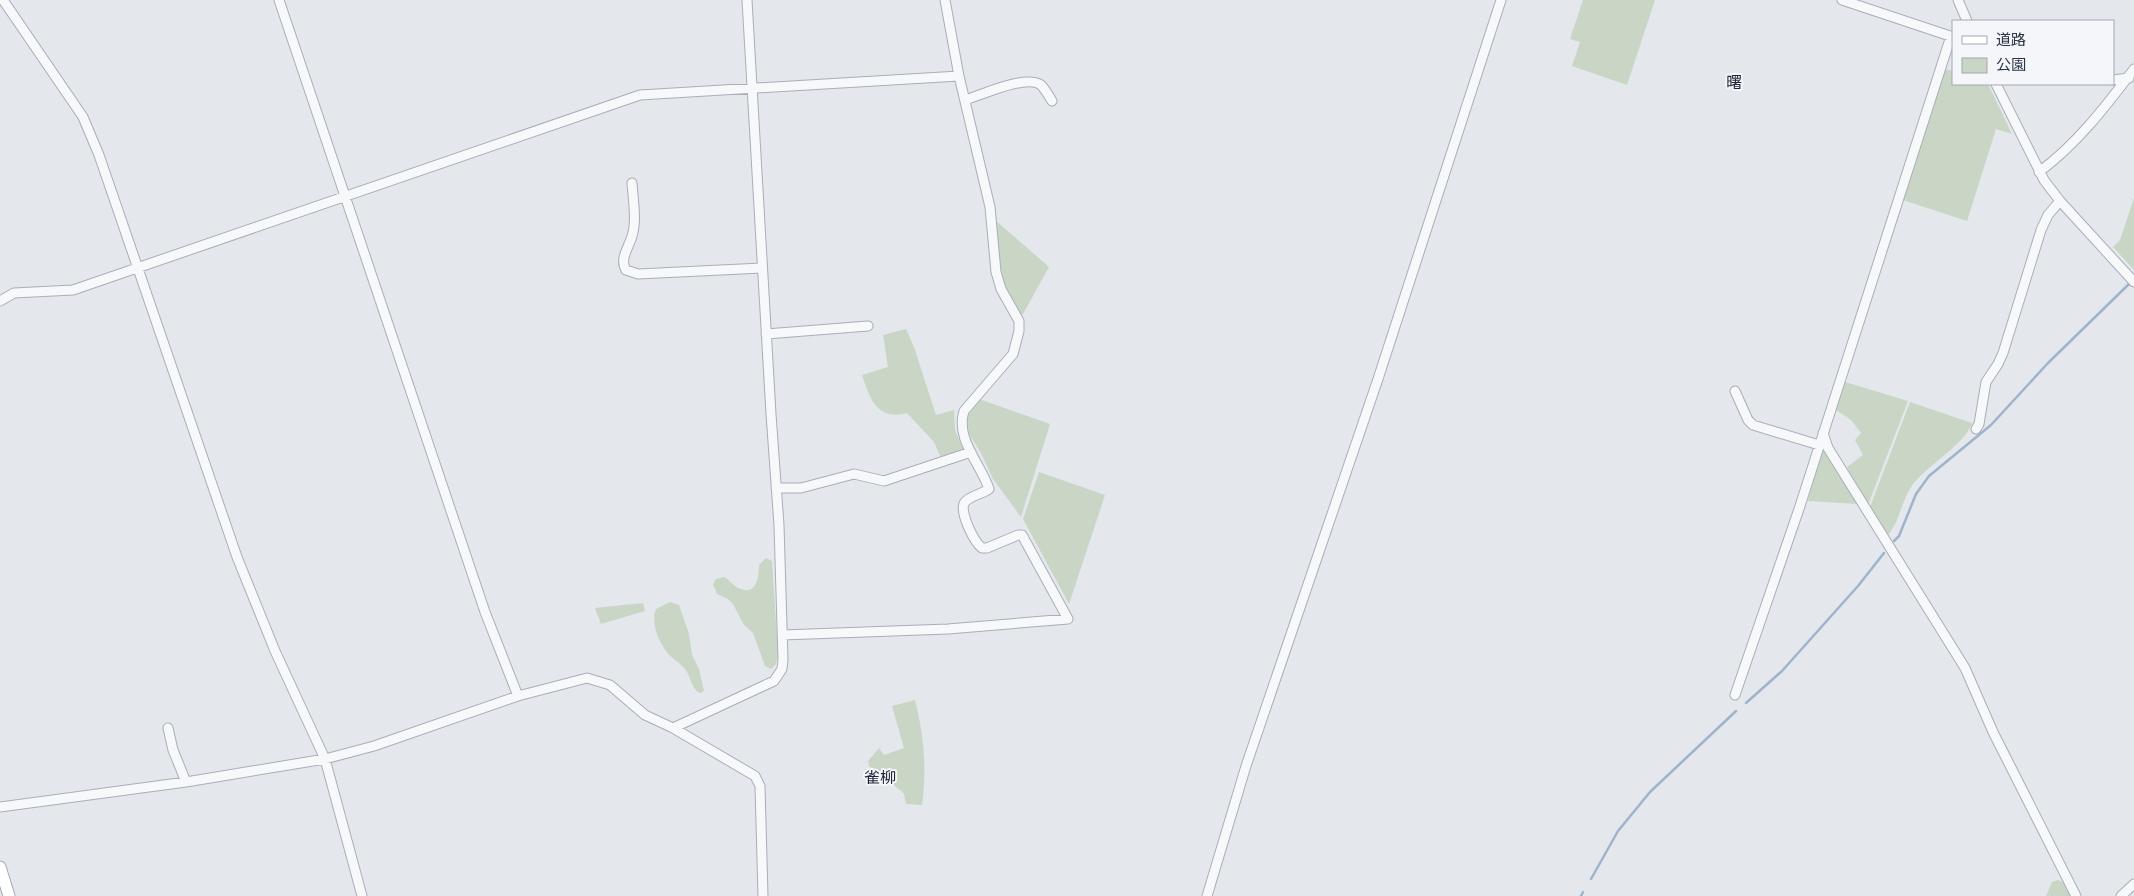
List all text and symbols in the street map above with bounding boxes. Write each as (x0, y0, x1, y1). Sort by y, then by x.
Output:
legend (1952, 20, 2114, 85)
text: 道路 (1996, 32, 2026, 48)
text: 公園 (1996, 57, 2026, 73)
district label: 曙 (1726, 75, 1742, 91)
district label: 雀柳 (864, 769, 896, 786)

